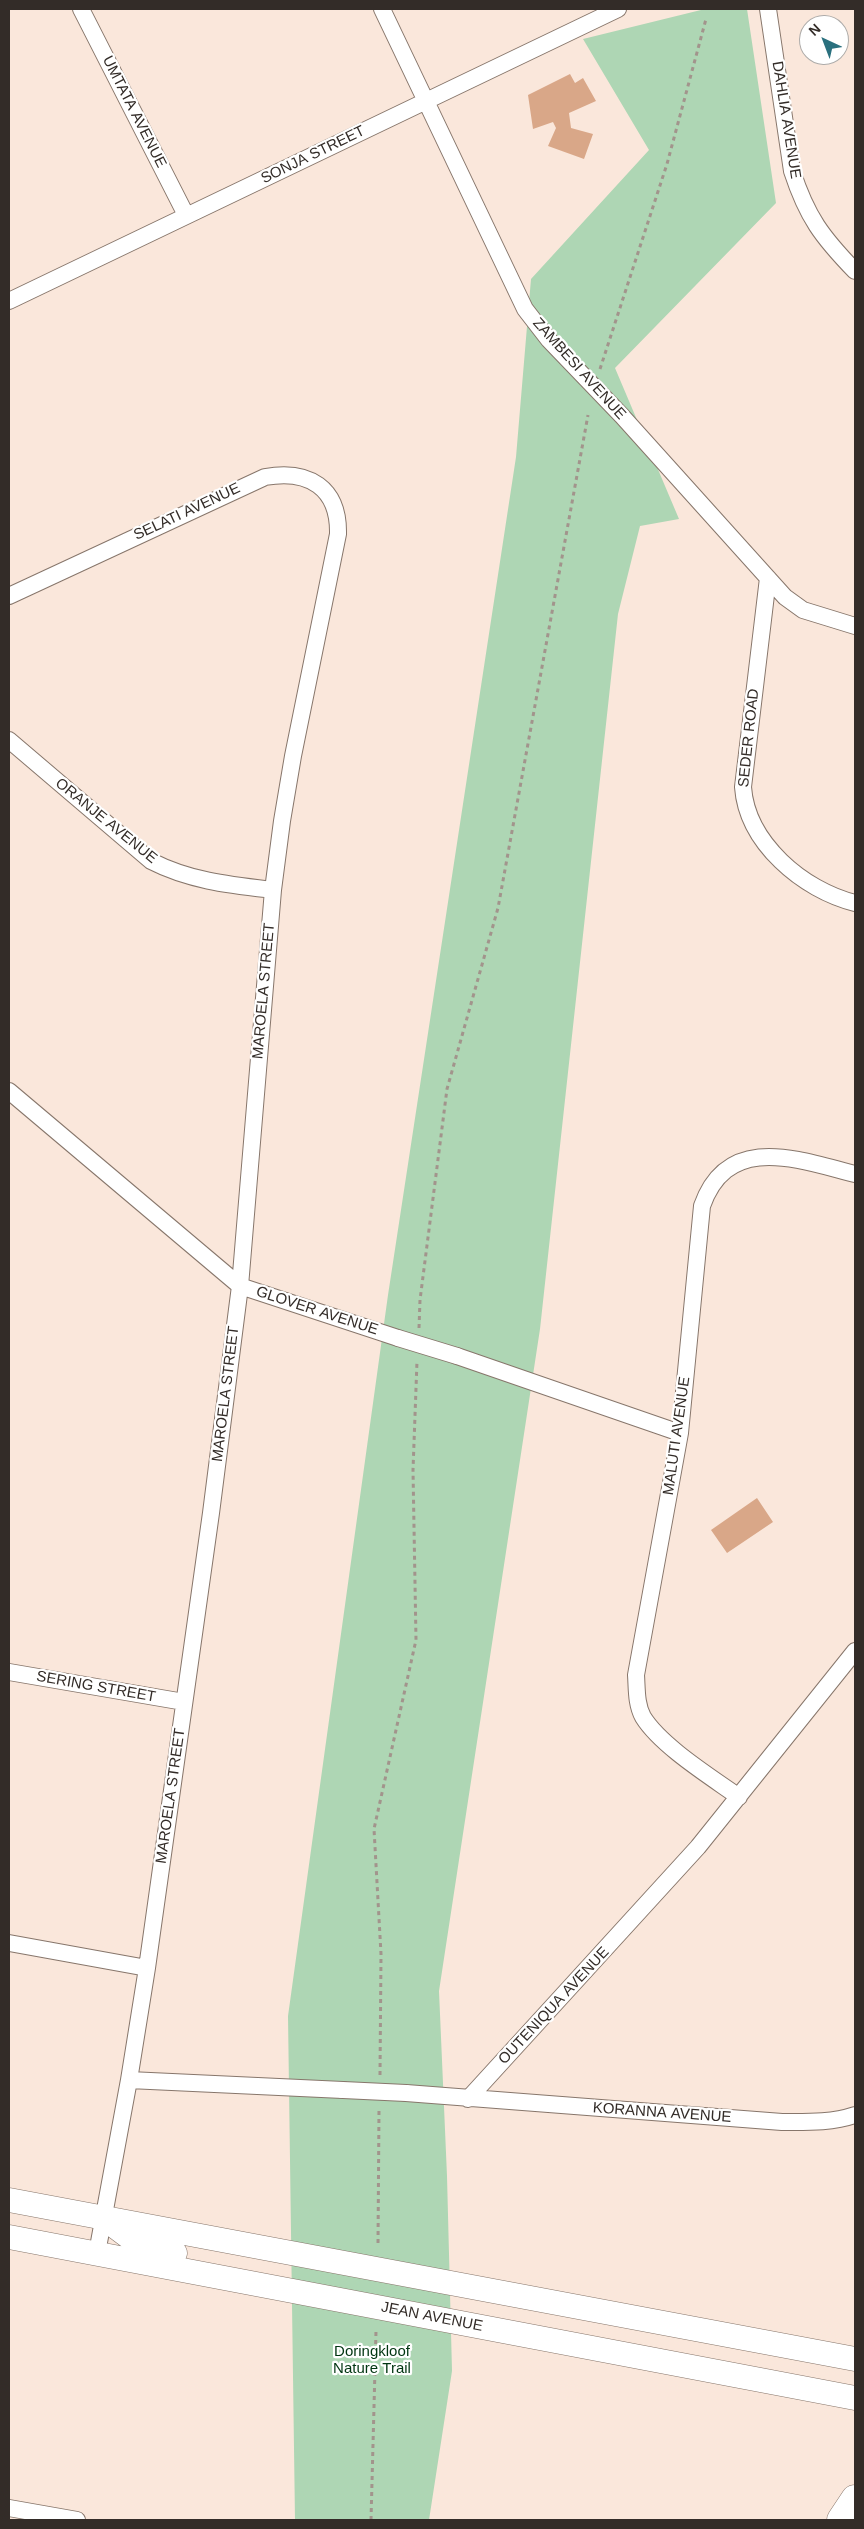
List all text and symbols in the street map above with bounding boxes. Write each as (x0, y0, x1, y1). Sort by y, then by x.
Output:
north arrow (799, 15, 849, 65)
text: N (805, 20, 824, 39)
street label: UMTATA AVENUE (98, 53, 170, 171)
street label: DAHLIA AVENUE (768, 60, 804, 180)
street label: SONJA STREET (258, 122, 368, 188)
street label: ZAMBESI AVENUE (529, 314, 629, 424)
street label: SELATI AVENUE (131, 479, 243, 545)
street label: SEDER ROAD (735, 688, 763, 788)
street label: ORANJE AVENUE (52, 774, 160, 868)
street label: MAROELA STREET (249, 922, 279, 1060)
street label: GLOVER AVENUE (254, 1283, 380, 1339)
street label: MAROELA STREET (209, 1325, 243, 1463)
street label: MALUTI AVENUE (660, 1375, 694, 1497)
street label: SERING STREET (35, 1668, 157, 1706)
street label: MAROELA STREET (153, 1727, 189, 1865)
street label: OUTENIQUA AVENUE (495, 1944, 613, 2068)
street label: KORANNA AVENUE (592, 2099, 732, 2127)
street label: JEAN AVENUE (380, 2298, 484, 2336)
park label: Doringkloof Nature Trail (333, 2343, 411, 2378)

